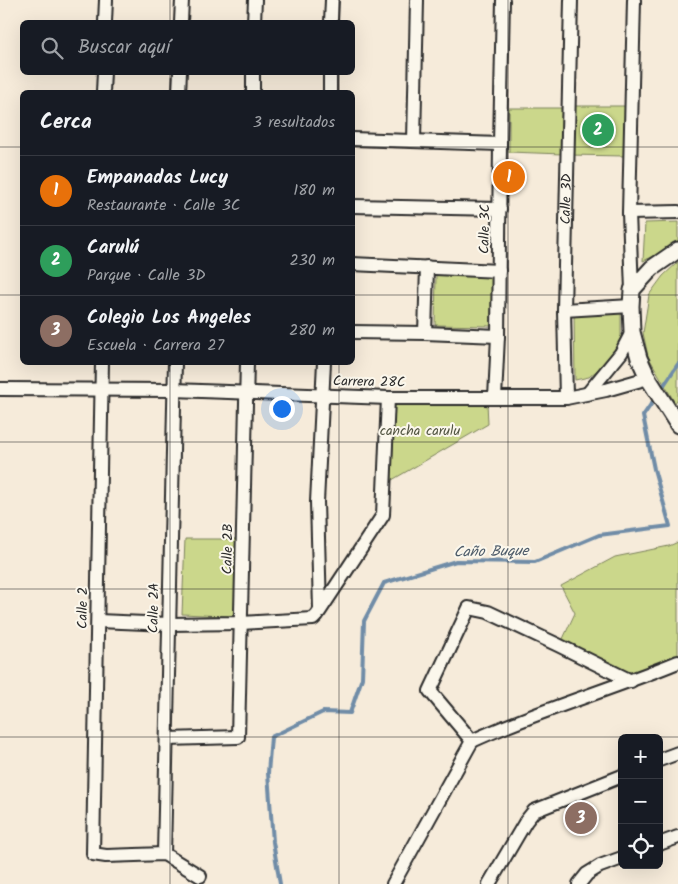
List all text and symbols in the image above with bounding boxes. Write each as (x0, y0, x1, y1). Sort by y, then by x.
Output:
search box (20, 20, 355, 75)
text: Buscar aquí (78, 33, 170, 63)
icon: search (38, 34, 66, 62)
text: Cerca (40, 106, 92, 139)
text: 3 resultados (253, 110, 335, 135)
pin: 2 (582, 111, 614, 149)
pin: 1 (493, 158, 525, 196)
text: Empanadas Lucy (87, 163, 228, 193)
street label: Calle 3D (555, 173, 578, 225)
text: 1 (54, 178, 58, 203)
text: 180 m (293, 178, 335, 203)
text: Restaurante · Calle 3C (87, 193, 240, 218)
street label: Calle 3C (474, 204, 496, 254)
text: Carulú (87, 233, 139, 263)
text: 2 (51, 248, 61, 273)
text: 230 m (289, 248, 335, 273)
text: Parque · Calle 3D (87, 263, 206, 288)
text: Colegio Los Angeles (87, 303, 251, 333)
text: 3 (52, 318, 60, 343)
text: 280 m (289, 318, 335, 343)
text: Escuela · Carrera 27 (87, 333, 224, 358)
street label: Carrera 28C (333, 370, 405, 394)
your location (269, 396, 295, 422)
park label: cancha carulu (380, 420, 461, 442)
street label: Calle 2B (217, 523, 239, 575)
water label: Caño Buque (453, 539, 530, 565)
street label: Calle 2A (143, 583, 165, 633)
street label: Calle 2 (72, 587, 94, 629)
map controls (618, 734, 663, 869)
button: + (618, 734, 663, 779)
button: − (618, 779, 663, 824)
pin: 3 (565, 799, 597, 837)
button: locate (618, 824, 663, 869)

